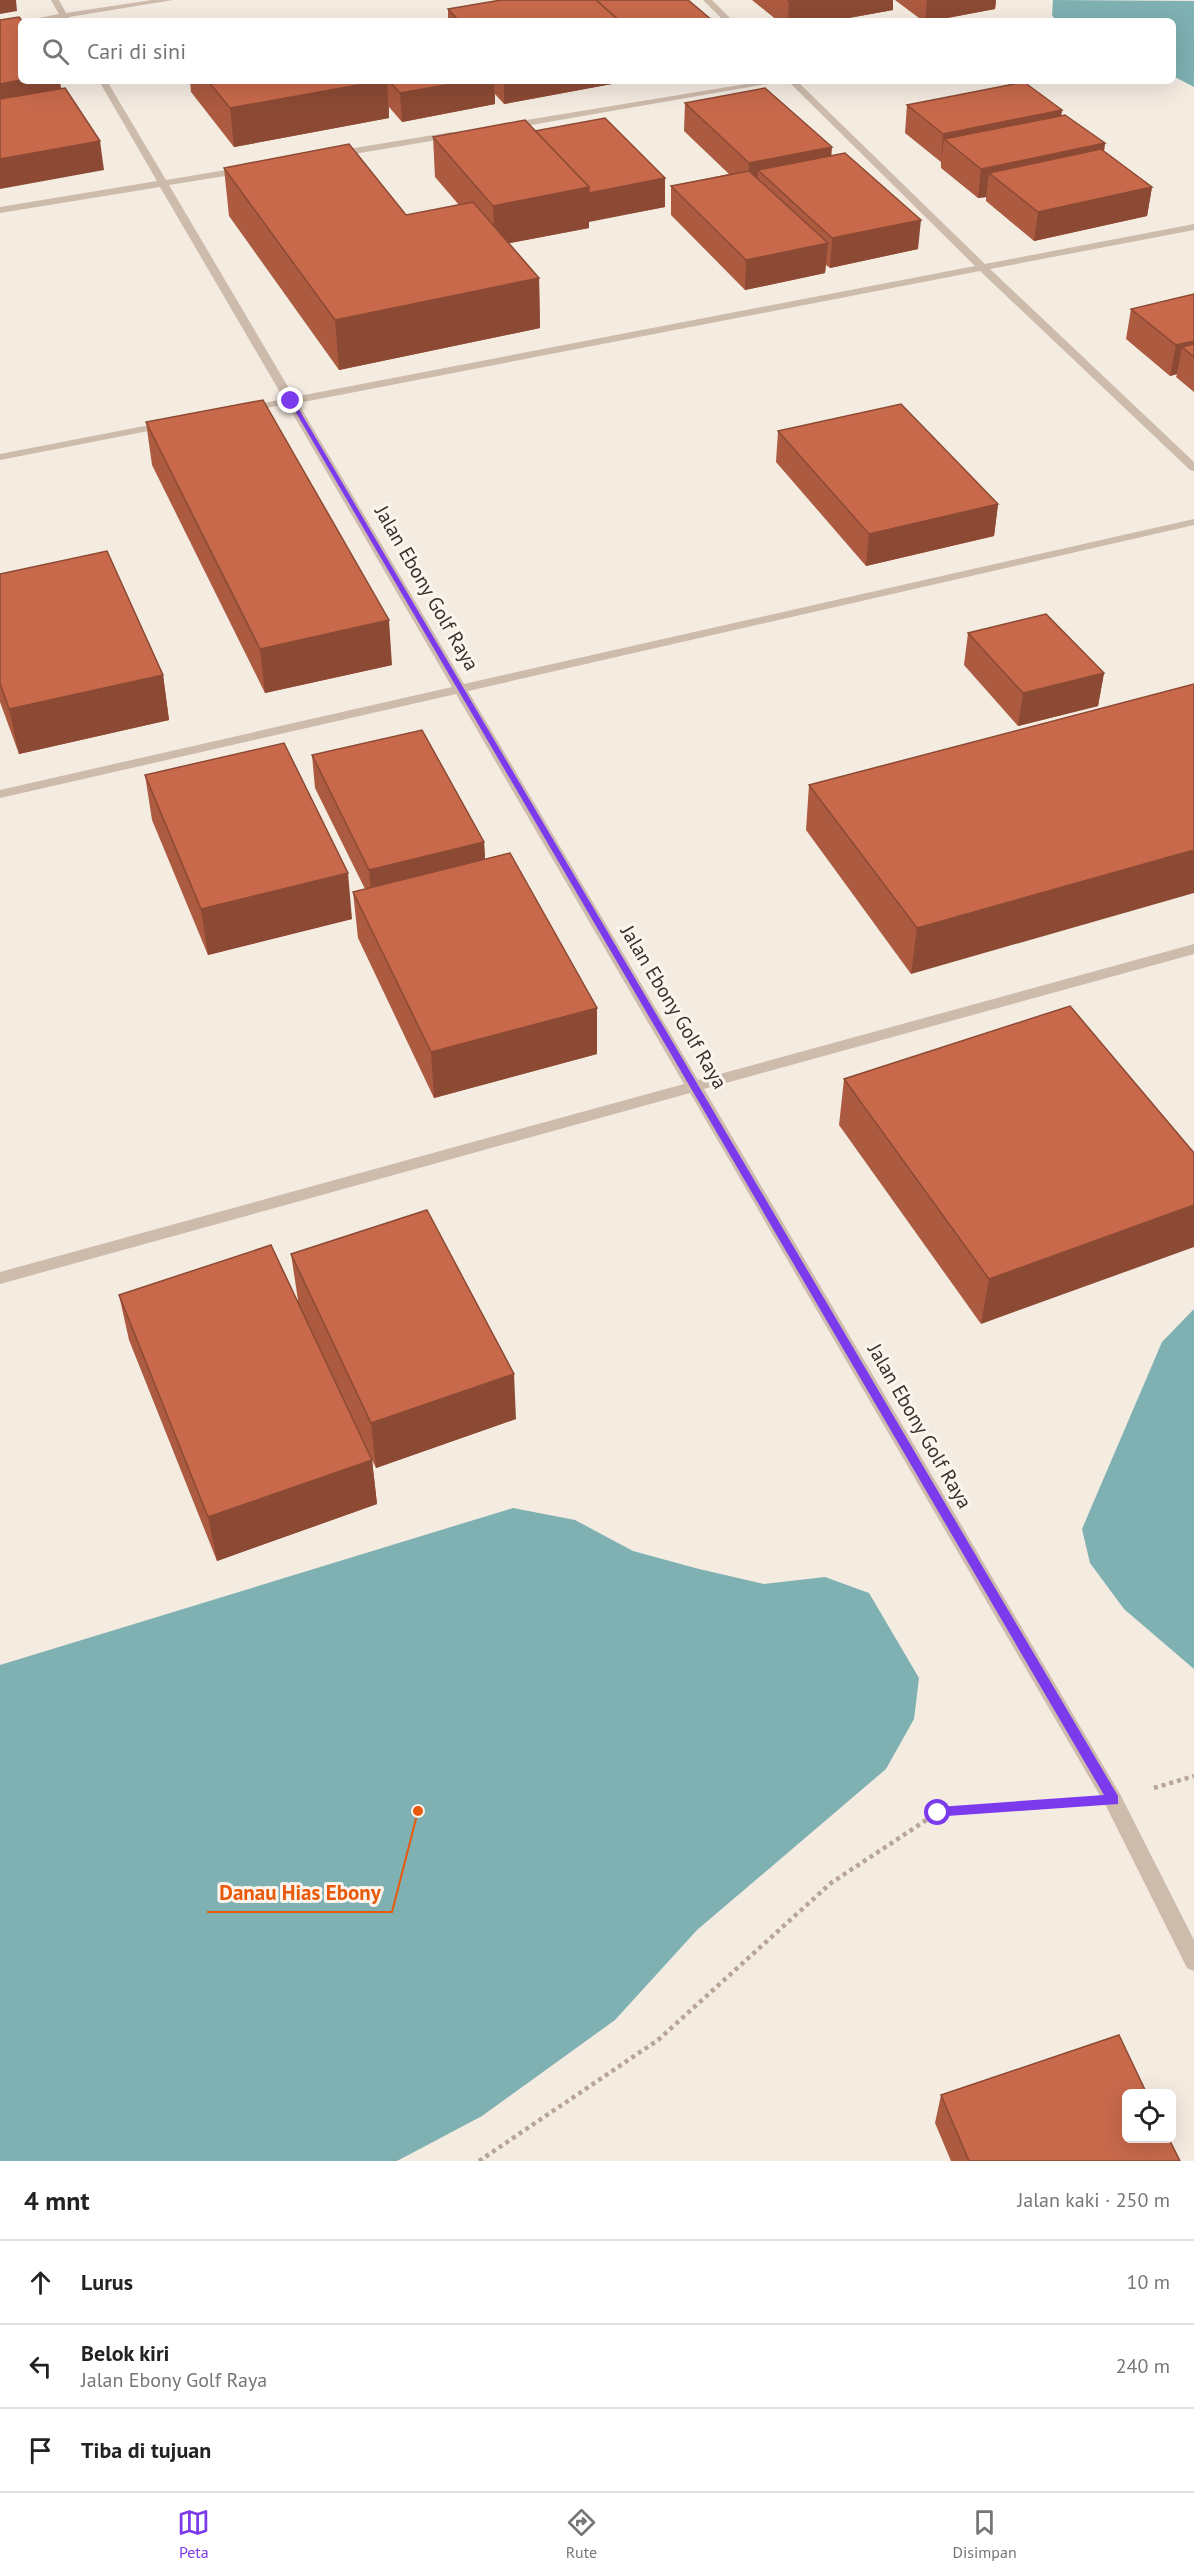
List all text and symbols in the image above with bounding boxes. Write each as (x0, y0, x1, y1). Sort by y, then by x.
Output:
search box (18, 18, 1176, 84)
icon: search (39, 35, 72, 68)
text: Cari di sini (87, 37, 186, 65)
route end (277, 387, 303, 413)
street label: Jalan Ebony Golf Raya (369, 500, 485, 675)
street label: Jalan Ebony Golf Raya (614, 920, 733, 1094)
street label: Jalan Ebony Golf Raya (862, 1338, 978, 1513)
route start (924, 1799, 950, 1825)
callout: Danau Hias Ebony (207, 1873, 392, 1912)
text: Danau Hias Ebony (219, 1879, 382, 1906)
map controls (1122, 2089, 1176, 2143)
button: locate (1122, 2089, 1176, 2143)
text: 4 mnt (24, 2184, 90, 2217)
text: Jalan kaki · 250 m (1017, 2187, 1170, 2213)
icon: ahead (24, 2266, 57, 2299)
text: Lurus (81, 2268, 133, 2296)
text: 10 m (1127, 2269, 1170, 2295)
text: Belok kiri (81, 2339, 170, 2367)
icon: left (24, 2350, 57, 2383)
text: 240 m (1116, 2353, 1170, 2379)
text: Jalan Ebony Golf Raya (81, 2367, 267, 2393)
icon: arrive (24, 2434, 57, 2467)
text: Tiba di tujuan (81, 2436, 211, 2464)
tab: Peta (177, 2506, 210, 2562)
tab: Rute (565, 2506, 598, 2562)
tab: Disimpan (953, 2506, 1017, 2562)

